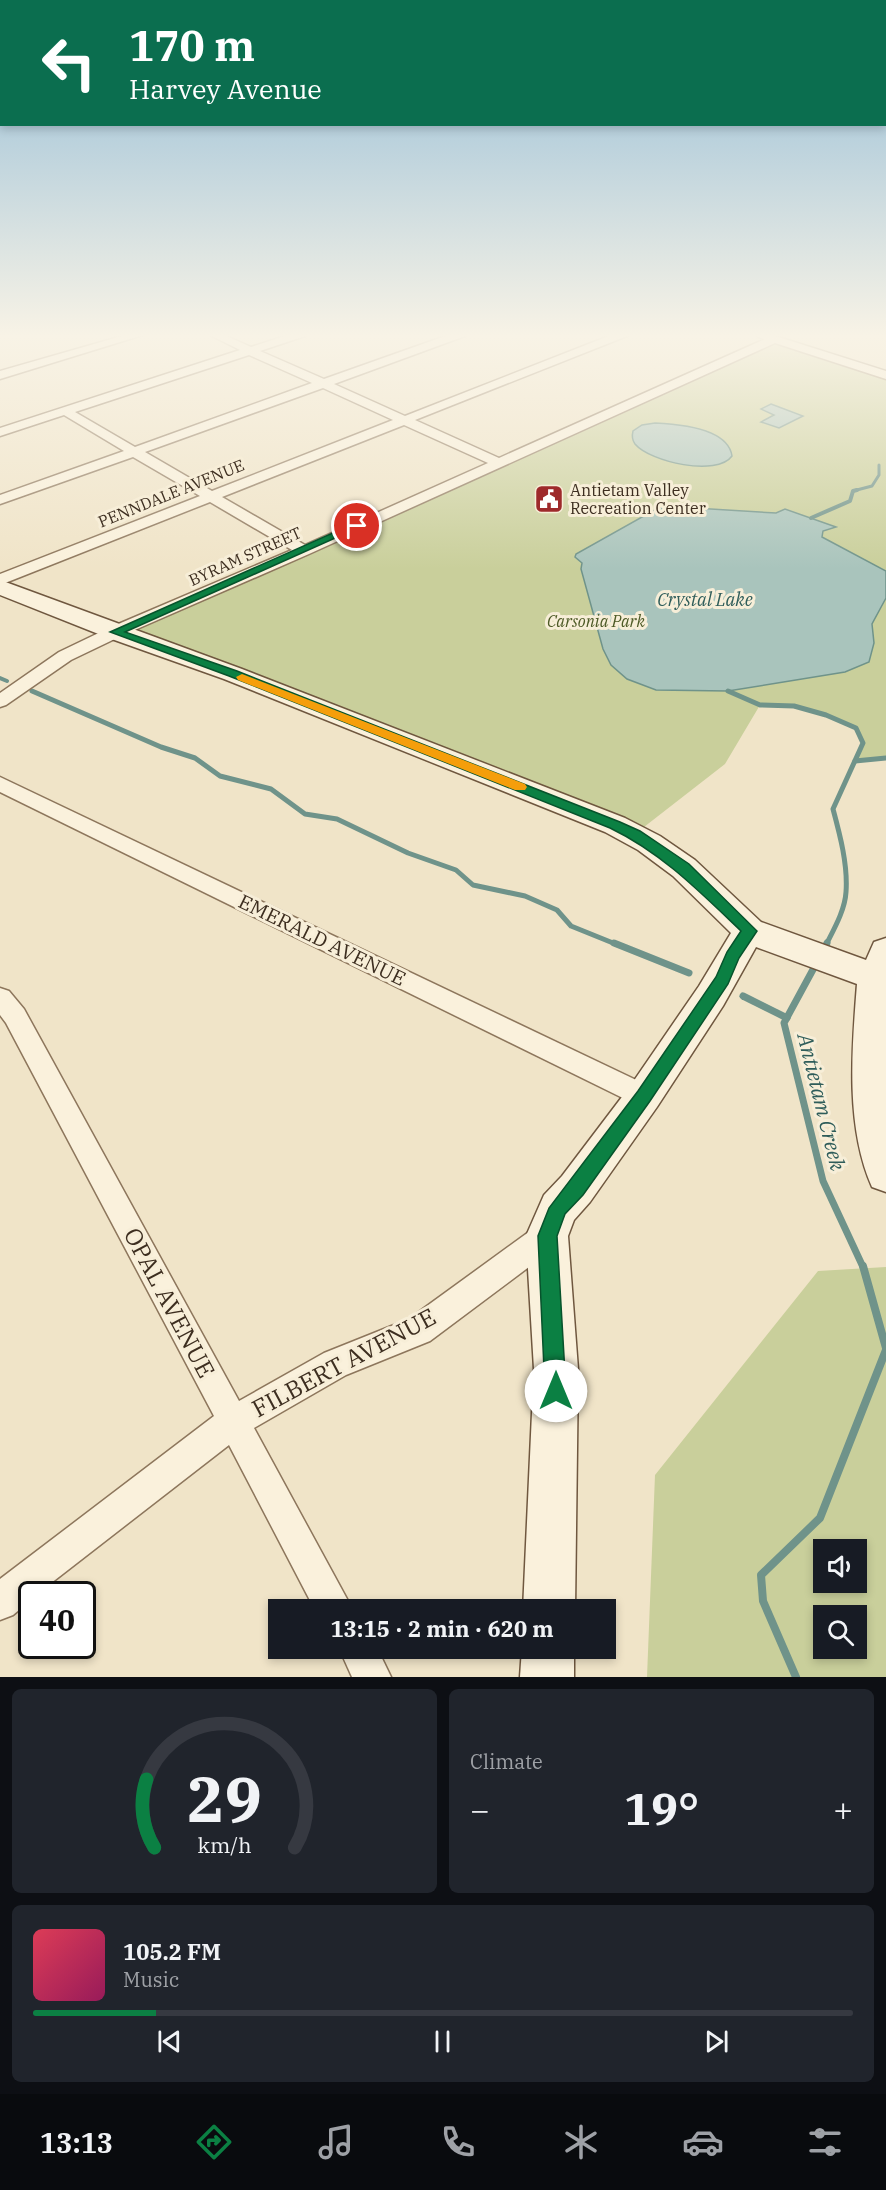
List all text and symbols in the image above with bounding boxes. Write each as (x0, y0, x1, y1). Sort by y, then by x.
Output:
text: 170 m (129, 18, 255, 73)
icon: left (30, 24, 108, 102)
text: Harvey Avenue (129, 71, 322, 106)
street label: PENNDALE AVENUE (95, 455, 247, 531)
place label: Antietam Valley Recreation Center (570, 480, 706, 518)
public building icon: Antietam Valley Recreation Center (533, 483, 565, 515)
pin (331, 500, 382, 551)
icon: arrive (340, 509, 373, 542)
street label: BYRAM STREET (186, 522, 304, 590)
water label: Crystal Lake (657, 588, 753, 611)
park label: Carsonia Park (547, 611, 646, 631)
street label: EMERALD AVENUE (234, 887, 410, 992)
water label: Antietam Creek (791, 1028, 853, 1174)
street label: OPAL AVENUE (117, 1222, 223, 1383)
street label: FILBERT AVENUE (246, 1300, 441, 1424)
position arrow (524, 1359, 588, 1423)
map controls (813, 1539, 867, 1659)
button: sound (813, 1539, 867, 1593)
speed limit sign: 40 (18, 1581, 96, 1659)
button: search (813, 1605, 867, 1659)
text: 13:15 · 2 min · 620 m (330, 1614, 554, 1643)
text: Climate (470, 1748, 543, 1775)
text: 29 (187, 1758, 262, 1839)
text: 19° (624, 1779, 699, 1837)
text: − (470, 1788, 490, 1831)
text: + (833, 1788, 853, 1831)
text: km/h (197, 1831, 252, 1859)
text: 105.2 FM (123, 1937, 221, 1966)
text: Music (123, 1966, 179, 1993)
icon: previous (153, 2025, 186, 2058)
icon: pause (426, 2025, 459, 2058)
icon: next (700, 2025, 733, 2058)
icon: directions (193, 2121, 235, 2163)
icon: music (315, 2121, 357, 2163)
icon: phone (437, 2121, 479, 2163)
icon: climate (560, 2121, 602, 2163)
icon: car (682, 2121, 724, 2163)
icon: filters (804, 2121, 846, 2163)
text: 13:13 (40, 2125, 113, 2160)

